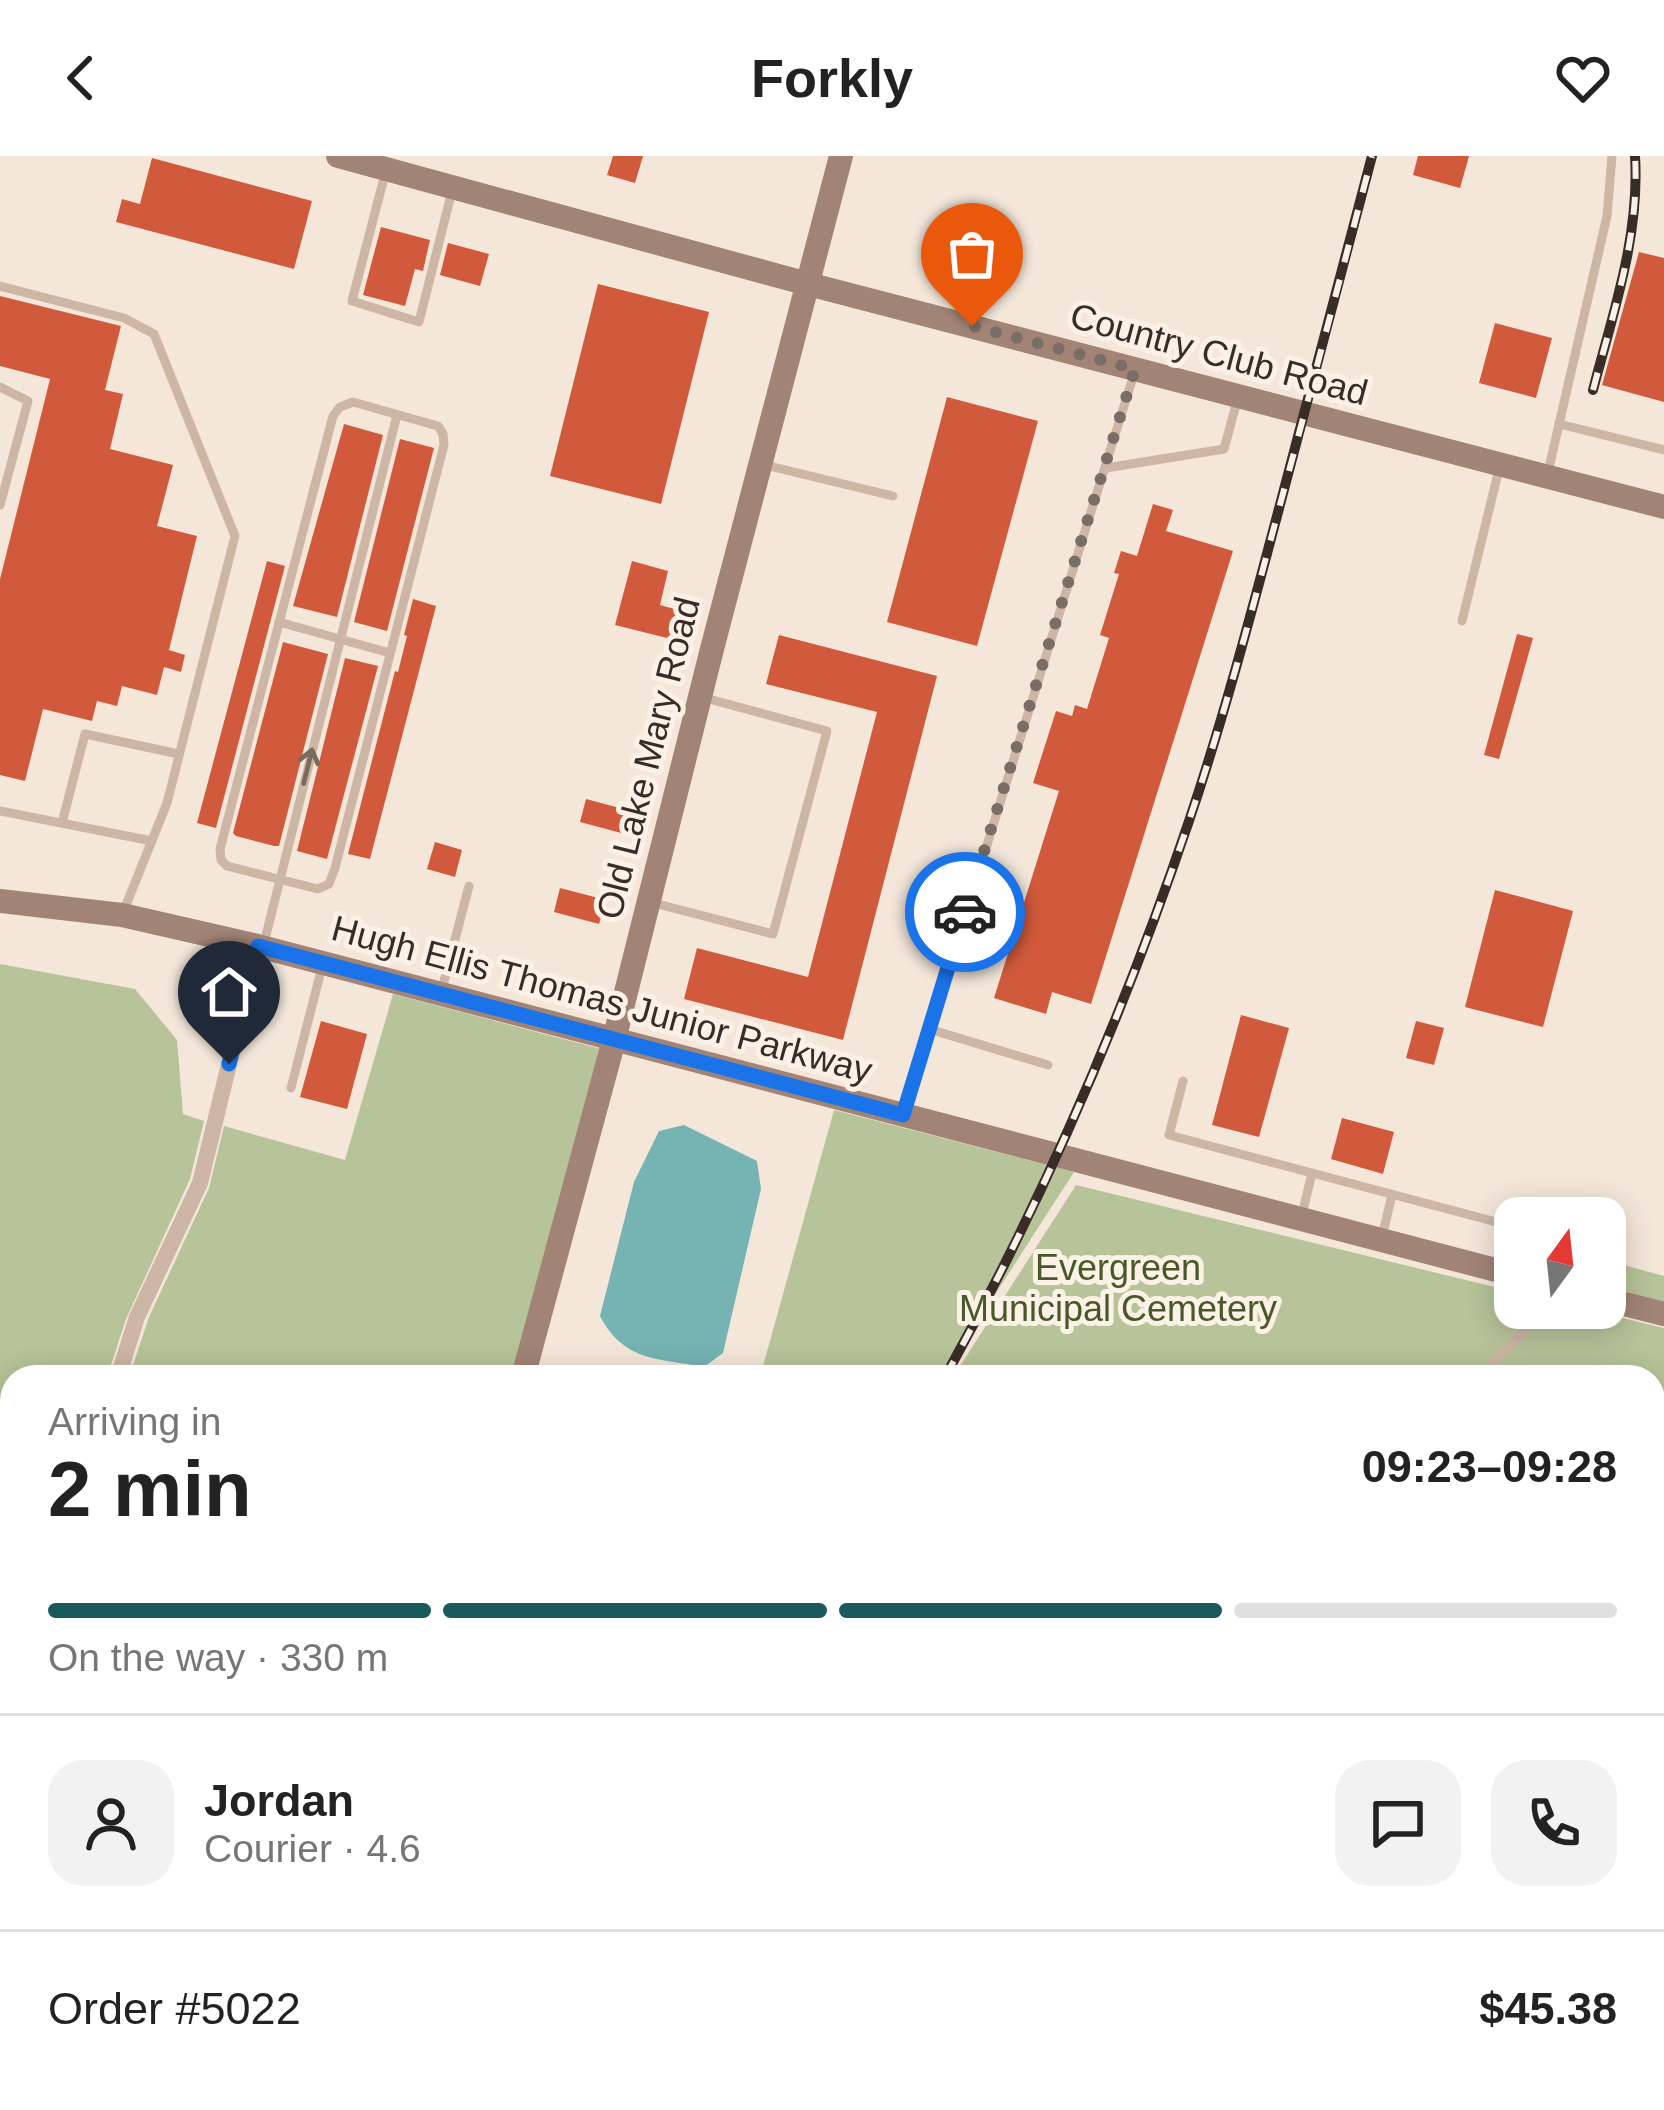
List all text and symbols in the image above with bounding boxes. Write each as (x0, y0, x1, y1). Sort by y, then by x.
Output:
icon: back (48, 45, 114, 111)
icon: heart (1550, 45, 1616, 111)
text: Forkly (751, 48, 913, 108)
pin (921, 203, 1023, 326)
icon: bag (939, 221, 1005, 287)
street label: Country Club Road (1066, 295, 1372, 413)
street label: Old Lake Mary Road (588, 593, 708, 923)
one-way arrow (298, 748, 320, 786)
courier (905, 852, 1025, 972)
icon: car (932, 879, 998, 945)
street label: Hugh Ellis Thomas Junior Parkway (327, 907, 877, 1091)
pin (178, 941, 280, 1064)
icon: home (196, 959, 262, 1025)
north arrow (1494, 1197, 1626, 1329)
map controls (1494, 1197, 1626, 1329)
park label: Evergreen Municipal Cemetery (959, 1247, 1277, 1329)
text: Arriving in (48, 1400, 221, 1443)
text: 09:23–09:28 (1362, 1441, 1617, 1492)
text: 2 min (48, 1445, 252, 1533)
text: On the way · 330 m (48, 1636, 388, 1679)
button: person (48, 1760, 174, 1886)
button: chat (1335, 1760, 1461, 1886)
button: phone (1491, 1760, 1617, 1886)
text: Jordan (204, 1775, 354, 1826)
text: Courier · 4.6 (204, 1827, 421, 1870)
text: Order #5022 (48, 1983, 301, 2034)
text: $45.38 (1479, 1983, 1617, 2034)

